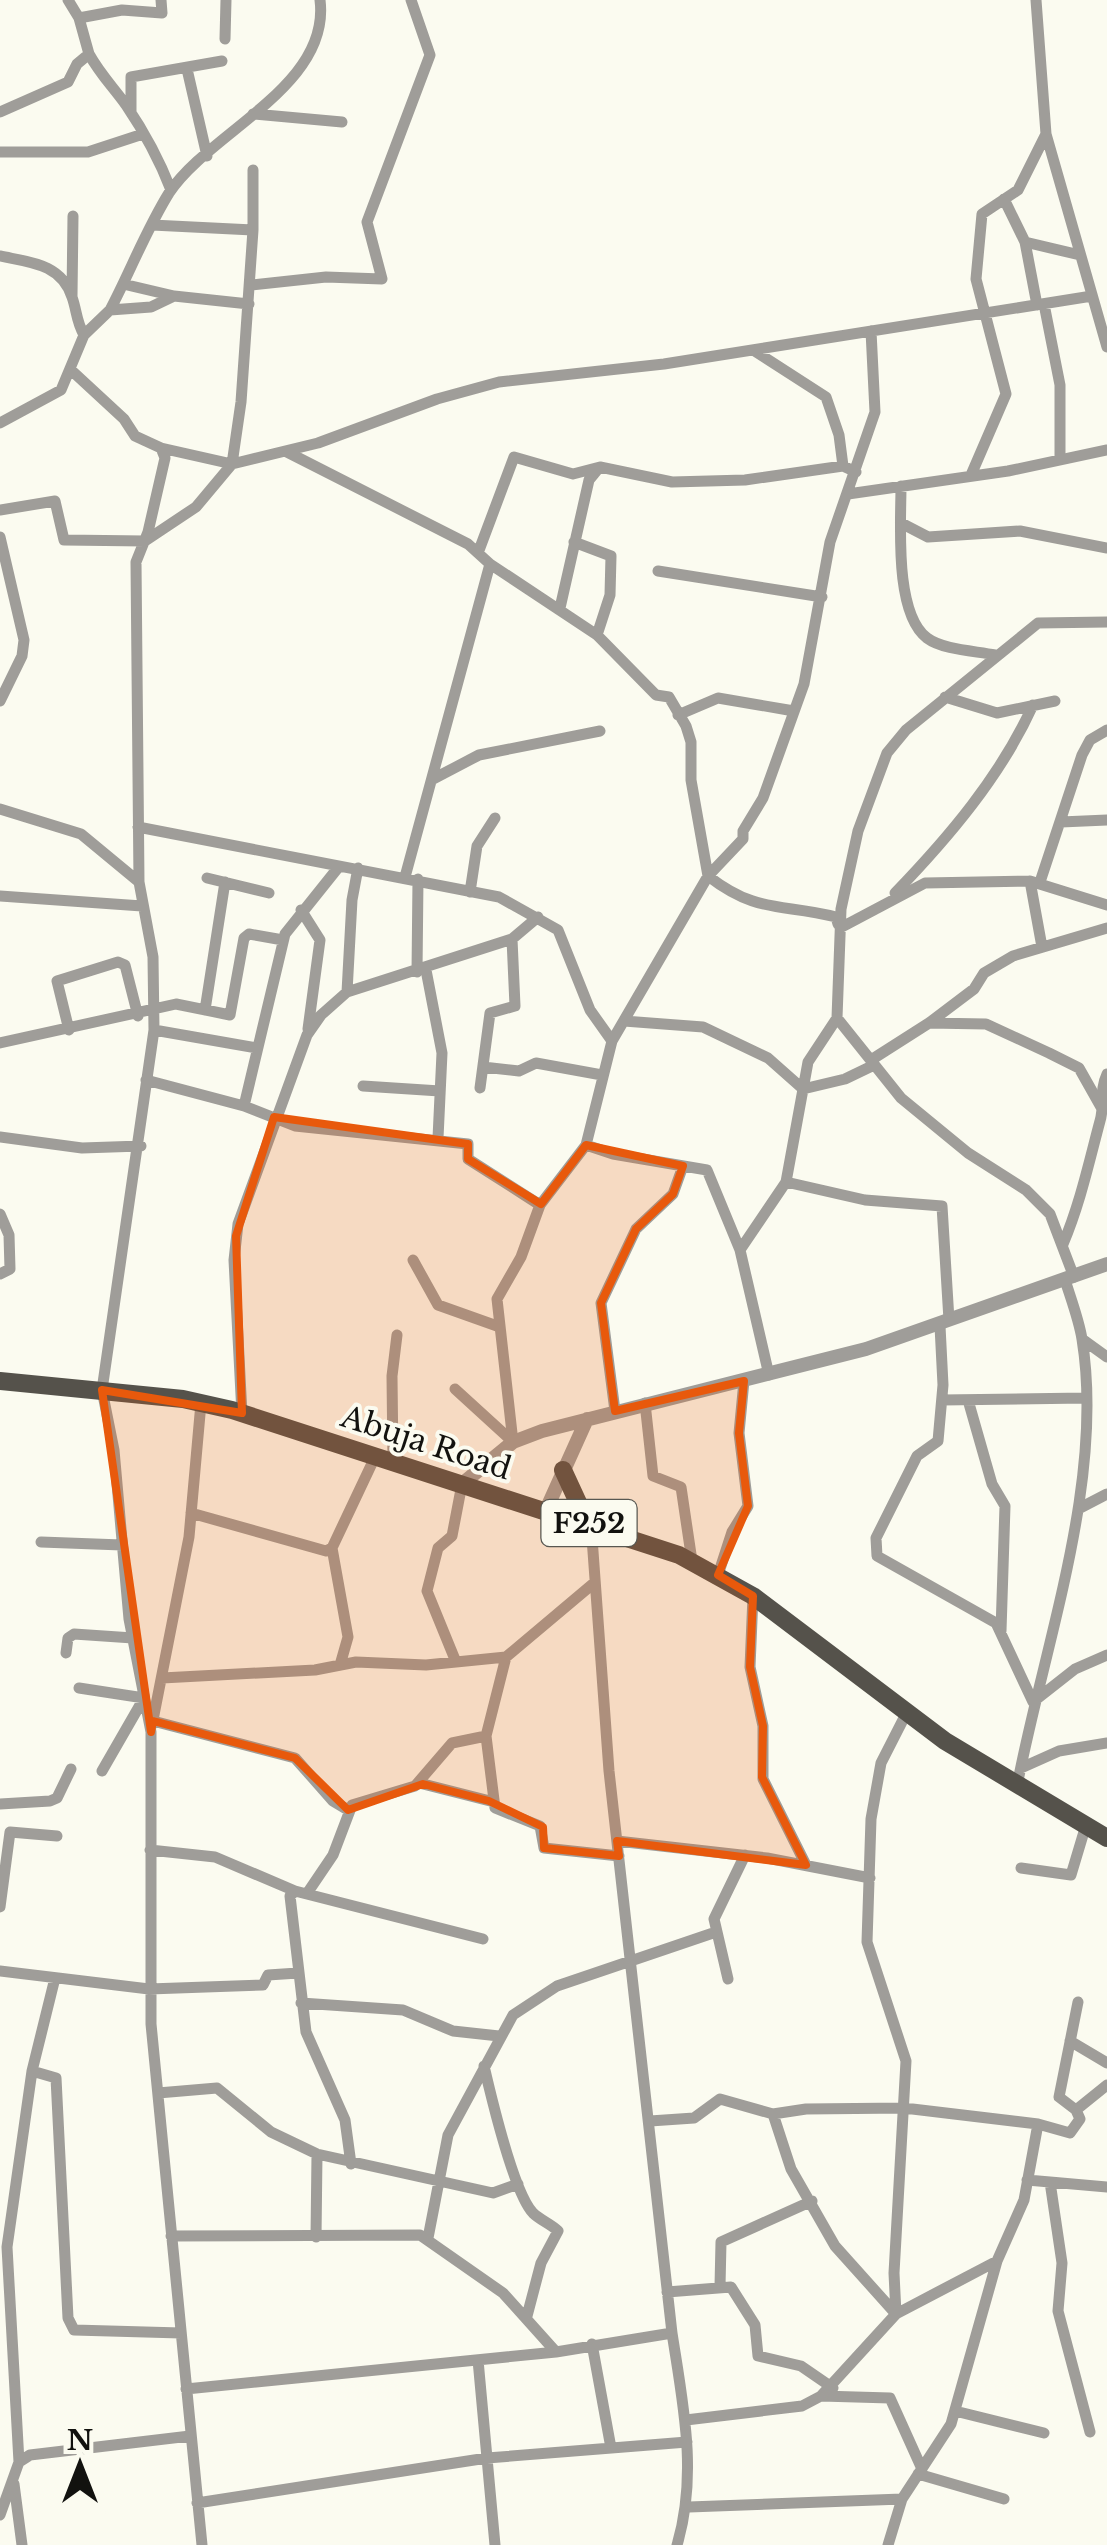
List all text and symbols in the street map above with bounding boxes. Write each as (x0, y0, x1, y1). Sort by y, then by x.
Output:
street label: Abuja Road (335, 1397, 516, 1487)
road number: F252 (542, 1500, 636, 1546)
north arrow (30, 2415, 130, 2515)
text: N (67, 2423, 93, 2458)

